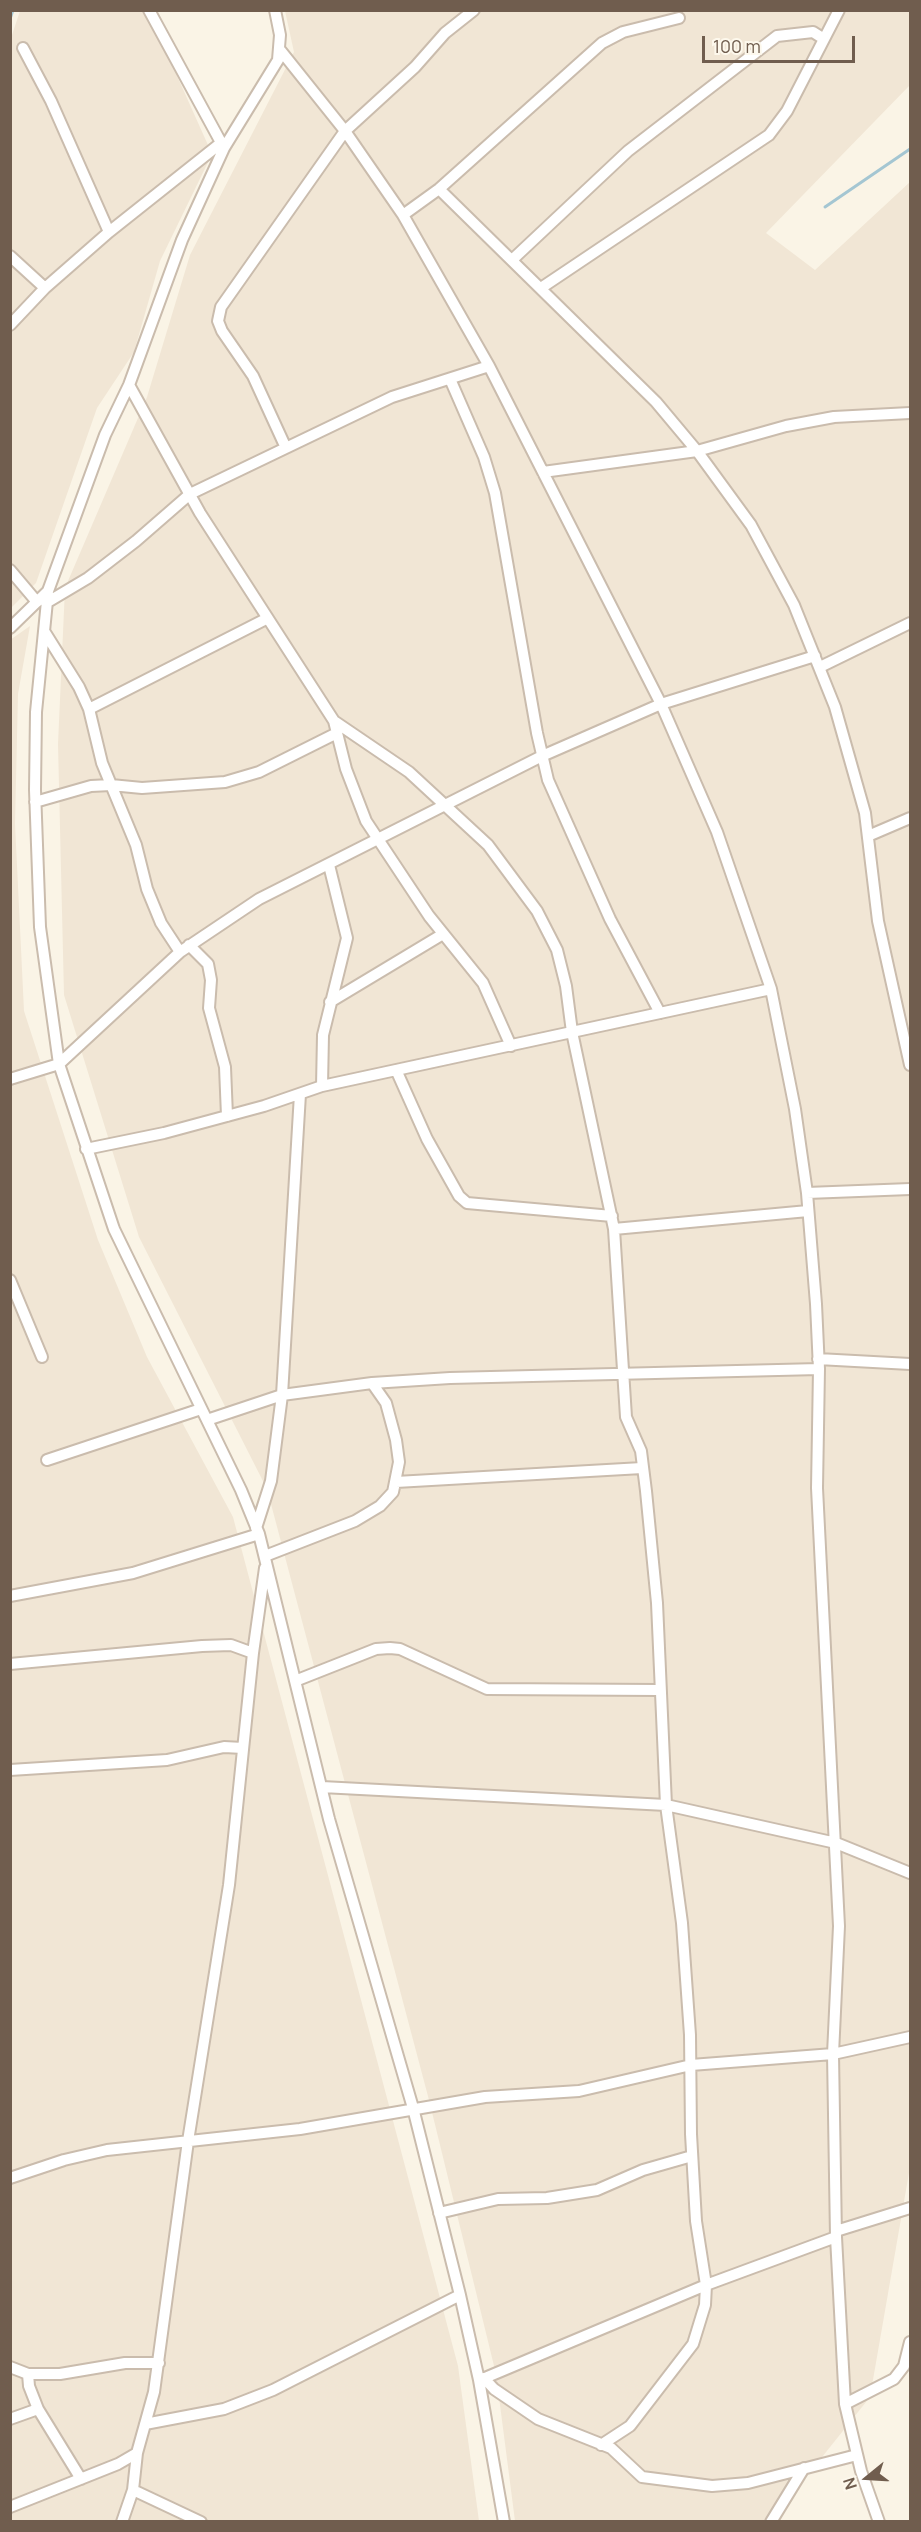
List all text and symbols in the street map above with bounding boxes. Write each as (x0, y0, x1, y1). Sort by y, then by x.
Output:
scale bar (705, 24, 858, 62)
text: 100 m (713, 34, 761, 58)
north arrow (837, 2448, 897, 2508)
text: N (838, 2475, 862, 2492)

